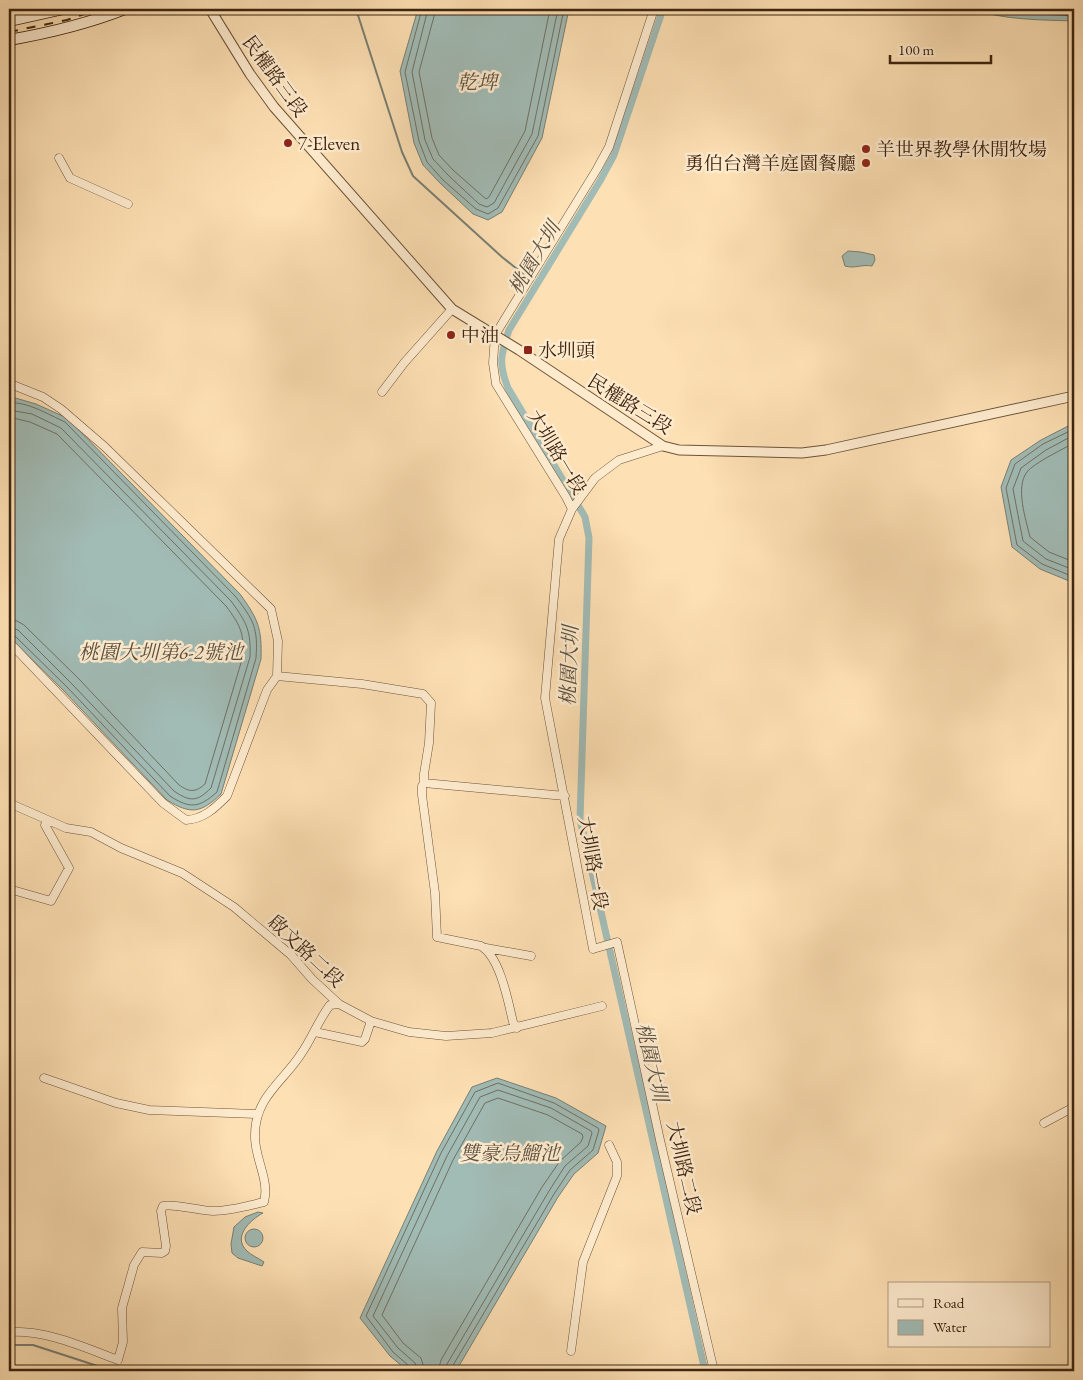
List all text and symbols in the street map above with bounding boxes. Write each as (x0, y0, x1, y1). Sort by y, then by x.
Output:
street label: 民權路三段 (237, 30, 313, 122)
scale bar (890, 32, 992, 64)
text: 100 m (898, 40, 935, 59)
water label: 乾埤 (457, 69, 500, 95)
place label: 7-Eleven (298, 131, 360, 156)
marker: 7-Eleven (282, 137, 294, 149)
place label: 羊世界教學休閒牧場 (876, 137, 1047, 162)
marker: 羊世界教學休閒牧場 (860, 143, 872, 155)
place label: 勇伯台灣羊庭園餐廳 (685, 151, 856, 176)
marker: 勇伯台灣羊庭園餐廳 (860, 157, 872, 169)
water label: 桃園大圳 (502, 214, 567, 299)
place label: 中油 (461, 323, 499, 348)
marker: 中油 (445, 329, 457, 341)
place label: 水圳頭 (538, 338, 595, 363)
marker: 水圳頭 (522, 344, 534, 356)
street label: 民權路三段 (583, 368, 677, 440)
street label: 大圳路一段 (522, 405, 592, 499)
water label: 桃園大圳 (555, 623, 583, 706)
water label: 桃園大圳第6-2號池 (79, 639, 245, 665)
street label: 大圳路一段 (572, 814, 614, 912)
street label: 啟文路二段 (263, 909, 349, 993)
water label: 桃園大圳 (630, 1020, 674, 1107)
street label: 大圳路二段 (661, 1119, 707, 1217)
water label: 雙豪烏鰡池 (460, 1140, 562, 1166)
legend (888, 1282, 1050, 1348)
text: Road (933, 1293, 965, 1312)
text: Water (933, 1317, 967, 1336)

